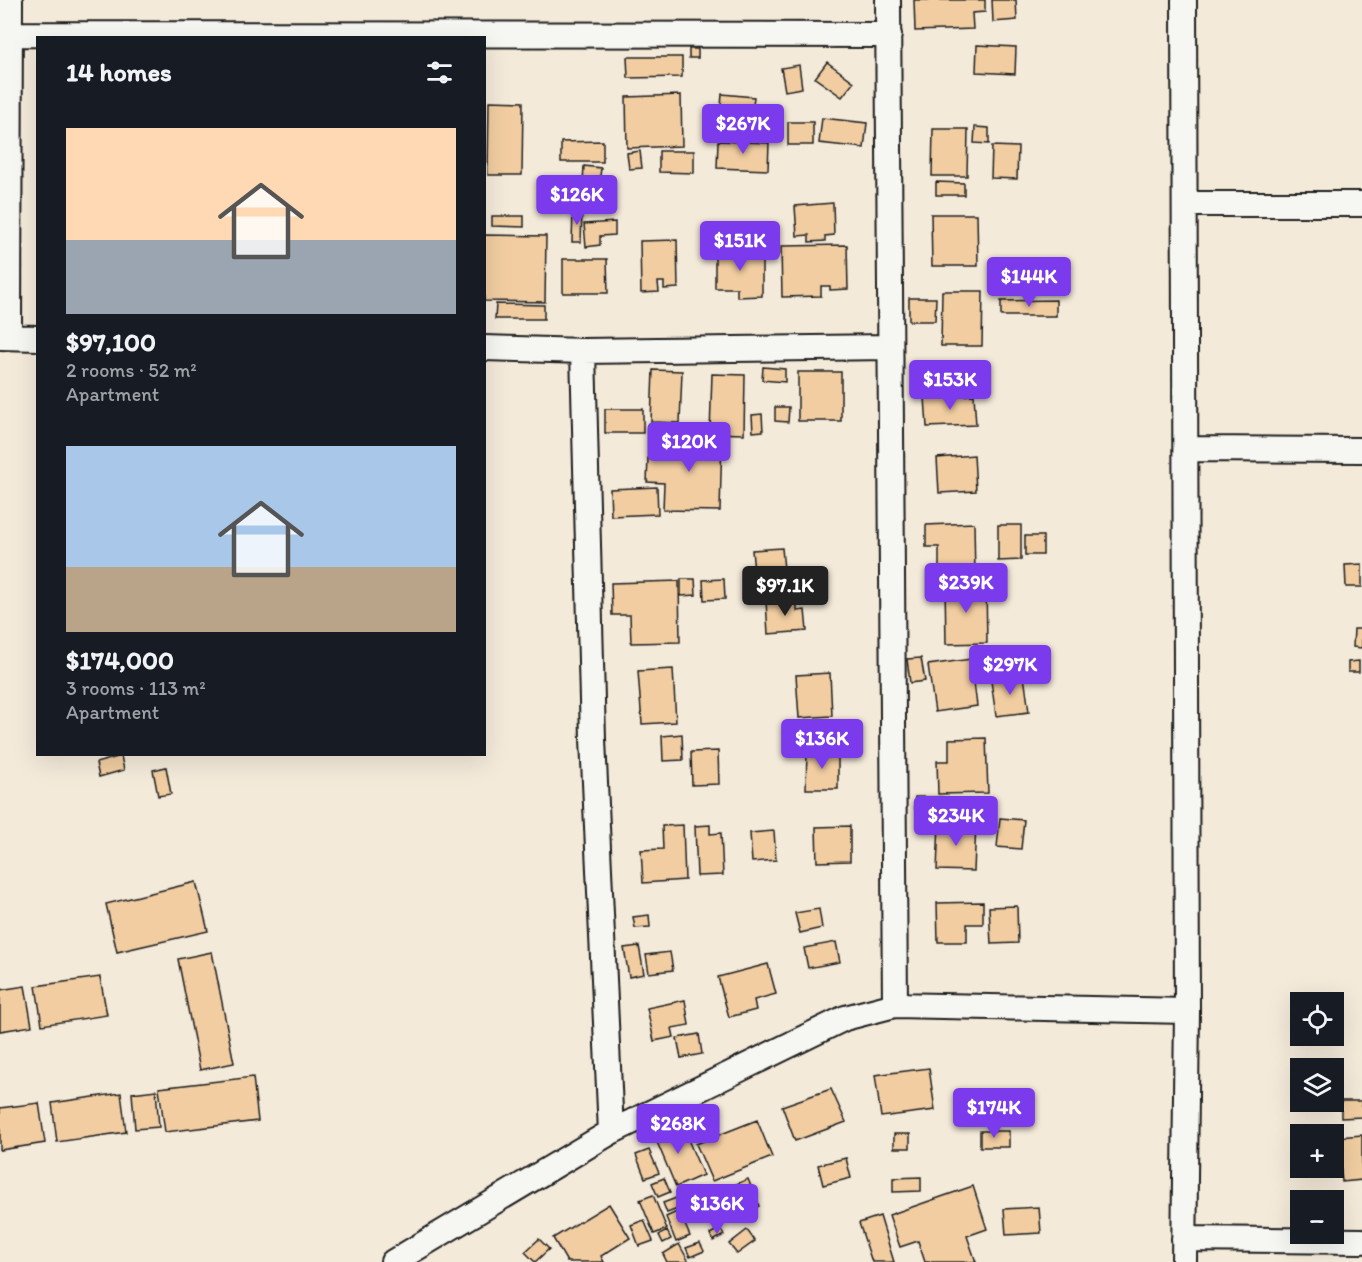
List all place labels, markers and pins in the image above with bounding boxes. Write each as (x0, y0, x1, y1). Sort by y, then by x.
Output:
pin: $267K (701, 104, 785, 155)
pin: $126K (535, 175, 619, 226)
pin: $151K (698, 221, 782, 272)
pin: $144K (987, 257, 1071, 308)
pin: $153K (908, 360, 992, 411)
pin: $120K (647, 422, 731, 473)
pin: $239K (924, 563, 1008, 614)
pin: $97.1K (736, 566, 834, 617)
pin: $297K (968, 645, 1052, 696)
pin: $136K (780, 719, 864, 770)
pin: $234K (914, 796, 998, 847)
pin: $174K (952, 1088, 1036, 1139)
pin: $268K (636, 1104, 720, 1155)
pin: $136K (675, 1184, 759, 1235)

